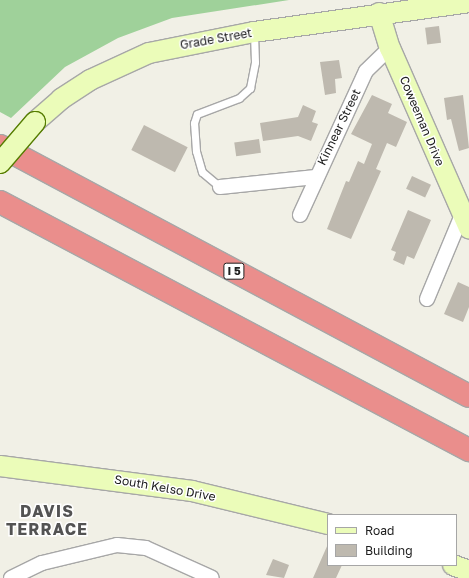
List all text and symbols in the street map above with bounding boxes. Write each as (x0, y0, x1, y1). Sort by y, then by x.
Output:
street label: Grade Street (179, 26, 253, 52)
street label: Coweeman Drive (397, 74, 447, 168)
street label: Kinnear Street (314, 86, 364, 168)
road number: I 5 (223, 262, 245, 280)
street label: South Kelso Drive (113, 472, 217, 504)
district label: DAVIS TERRACE (6, 501, 88, 539)
legend (327, 514, 457, 566)
text: Road (365, 523, 394, 538)
text: Building (365, 543, 413, 558)

